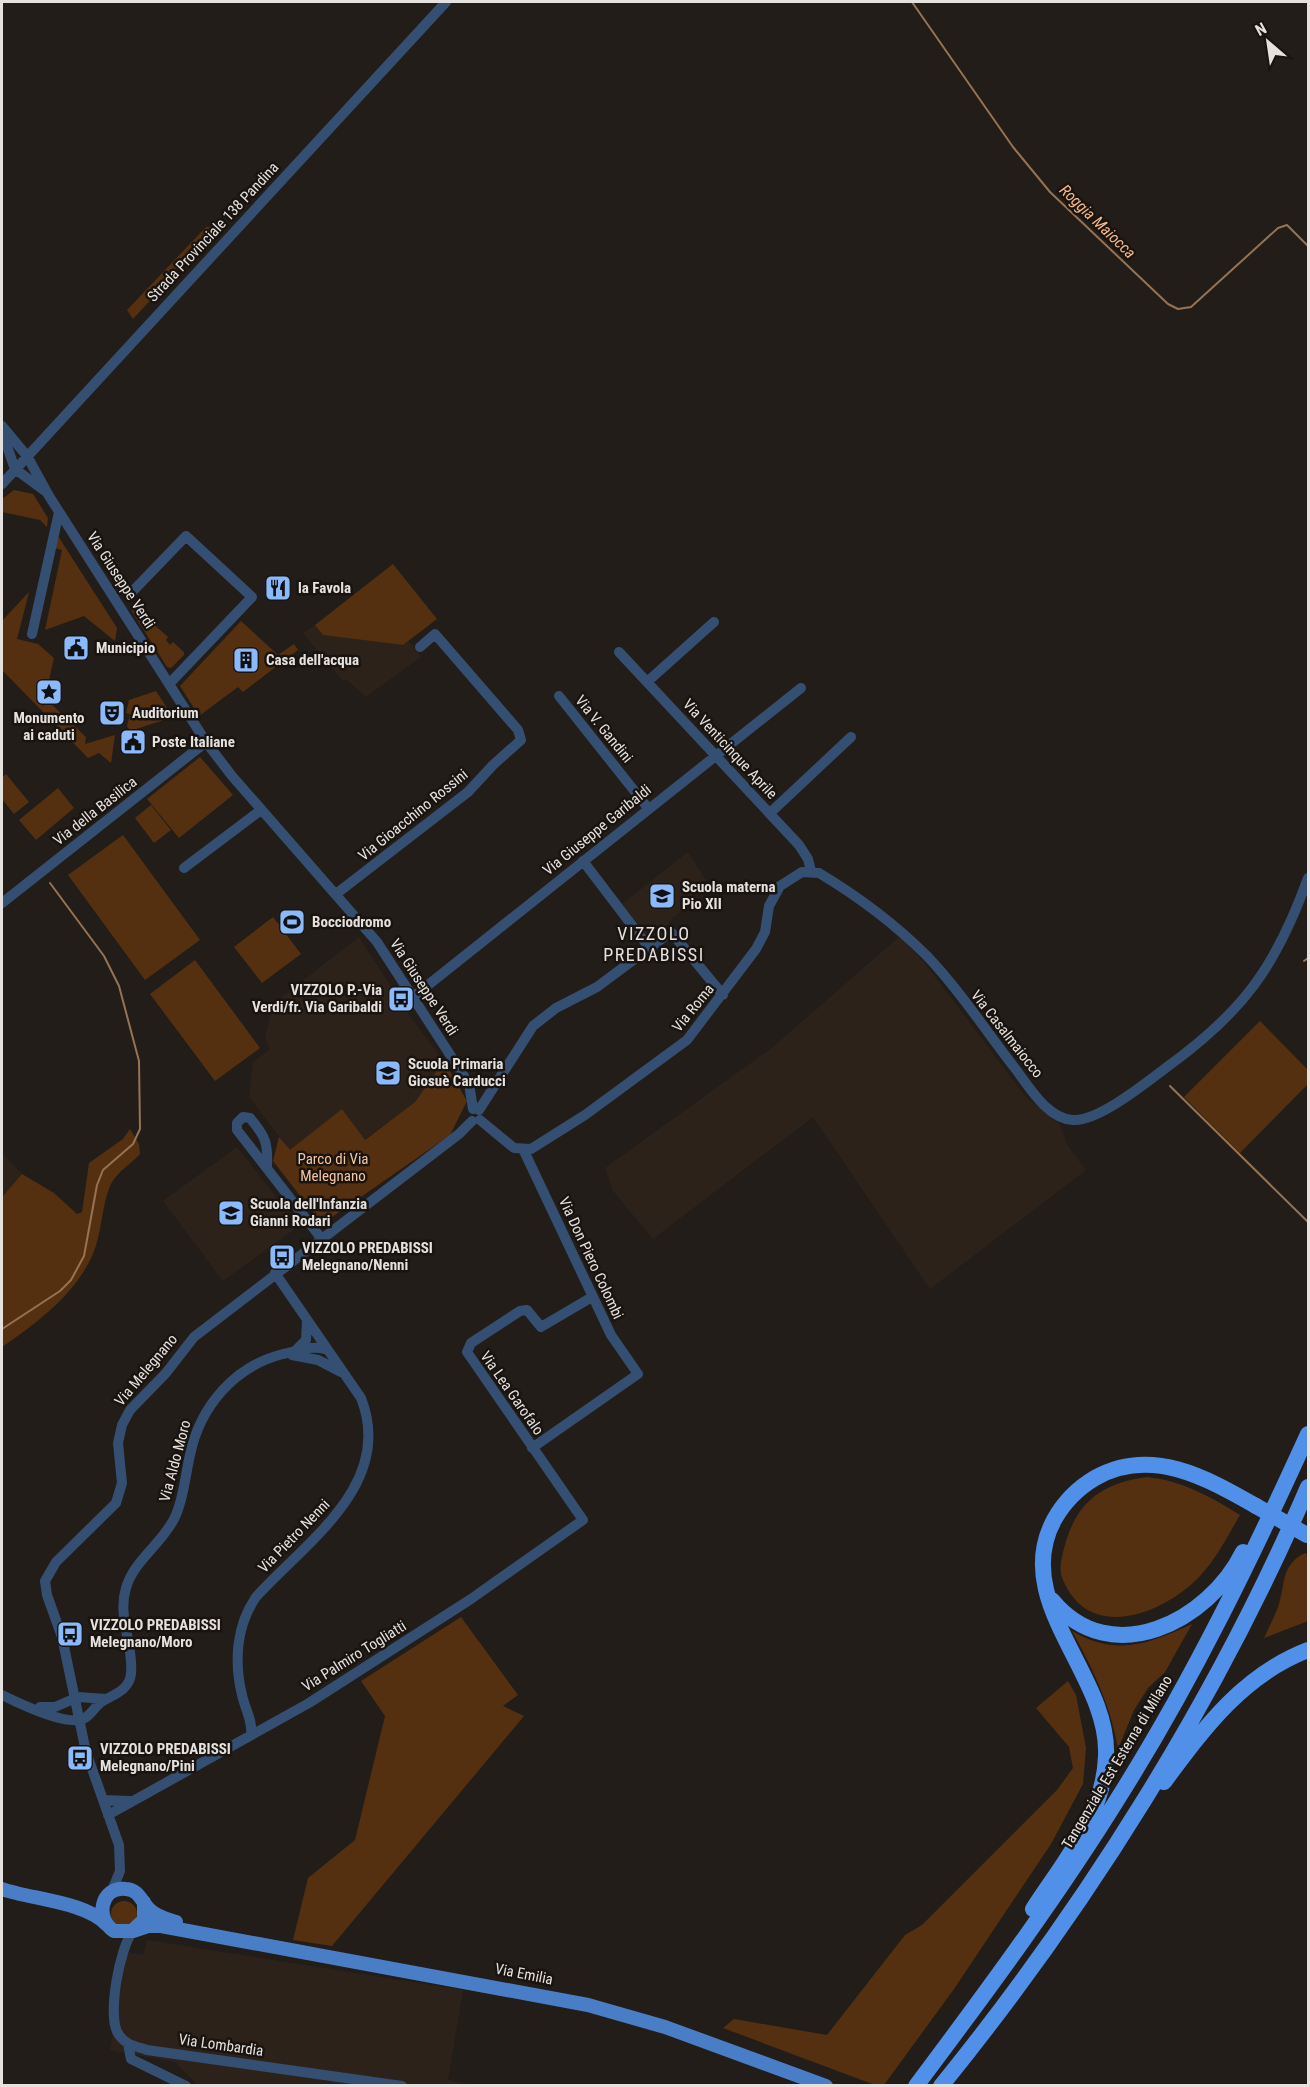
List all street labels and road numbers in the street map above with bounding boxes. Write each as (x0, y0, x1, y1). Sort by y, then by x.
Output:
street label: Strada Provinciale 138 Pandina (144, 159, 282, 305)
street label: Via Giuseppe Verdi (83, 528, 159, 632)
street label: Via V. Gandini (571, 692, 637, 766)
street label: Via Venticinque Aprile (679, 695, 781, 803)
street label: Via Gioacchino Rossini (355, 765, 471, 865)
street label: Via della Basilica (50, 773, 140, 849)
street label: Via Giuseppe Garibaldi (539, 781, 655, 879)
street label: Via Giuseppe Verdi (386, 935, 462, 1039)
street label: Via Roma (668, 980, 718, 1036)
street label: Via Casalmaiocco (967, 987, 1047, 1081)
street label: Via Don Piero Colombi (555, 1194, 627, 1322)
street label: Via Melegnano (111, 1331, 181, 1409)
street label: Via Lea Garofalo (476, 1348, 548, 1438)
street label: Via Aldo Moro (155, 1418, 195, 1504)
street label: Via Pietro Nenni (254, 1495, 334, 1577)
street label: Via Palmiro Togliatti (299, 1617, 409, 1695)
street label: Tangenziale Est Esterna di Milano (1058, 1672, 1176, 1852)
street label: Via Emilia (493, 1960, 555, 1988)
street label: Via Lombardia (177, 2030, 265, 2060)

